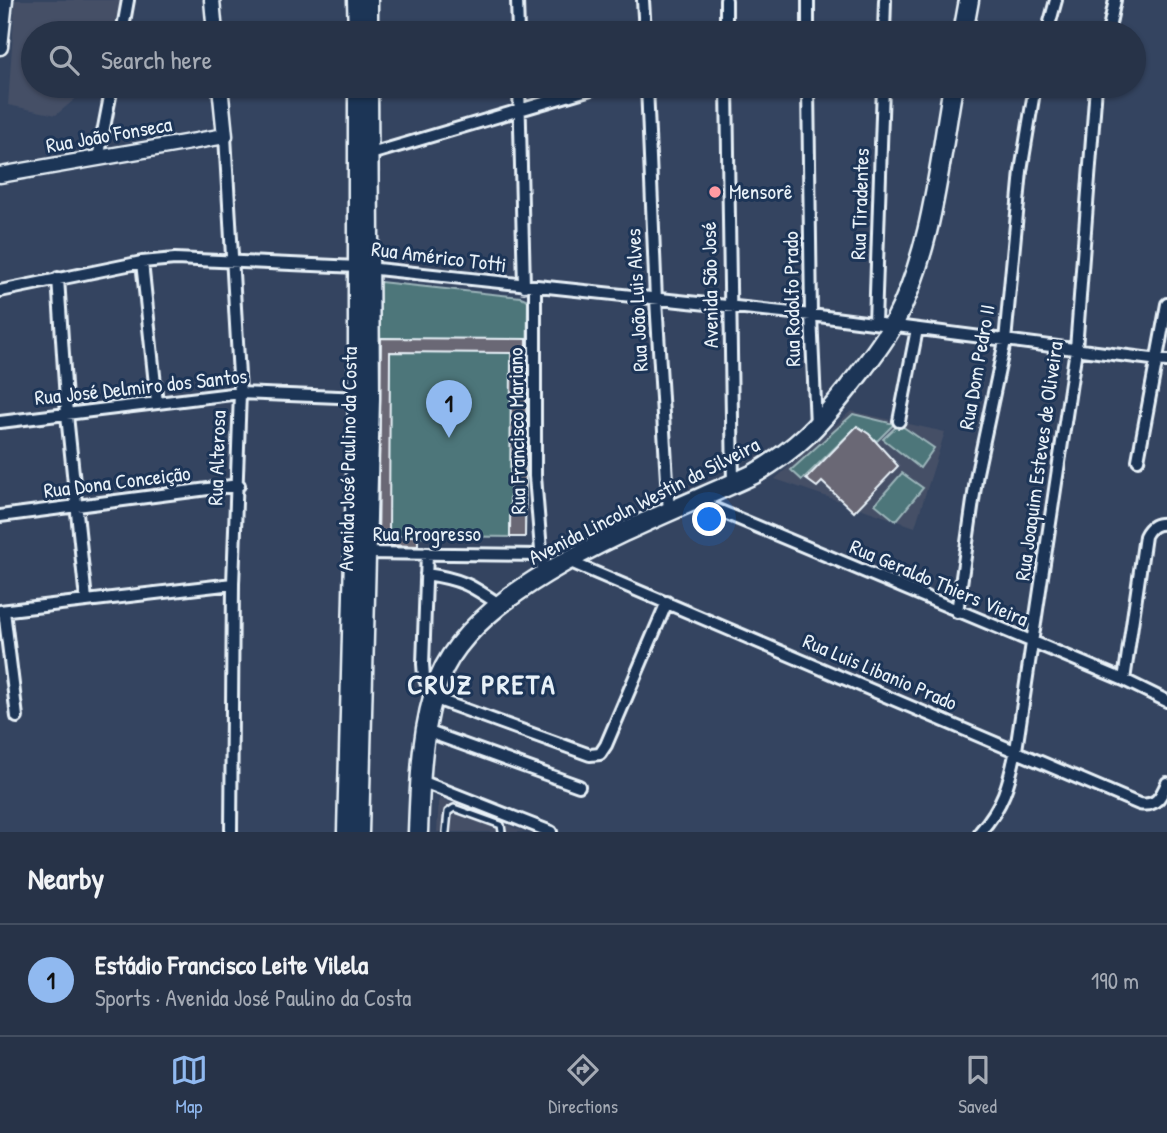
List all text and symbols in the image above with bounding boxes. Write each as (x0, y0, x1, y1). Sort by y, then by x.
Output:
search box (21, 21, 1146, 98)
icon: search (45, 41, 83, 79)
text: Search here (101, 42, 212, 77)
street label: Rua João Fonseca (44, 109, 174, 160)
street label: Rua Tiradentes (843, 148, 876, 260)
place label: Mensorê (729, 177, 792, 206)
marker: Mensorê (707, 184, 723, 200)
street label: Avenida São José (694, 222, 725, 348)
street label: Rua João Luis Alves (618, 228, 655, 372)
street label: Rua Rodolfo Prado (776, 231, 807, 367)
street label: Rua Américo Totti (370, 234, 508, 279)
street label: Rua Dom Pedro II (951, 302, 1002, 432)
street label: Rua Joaquim Esteves de Oliveira (1007, 340, 1070, 582)
street label: Avenida José Paulino da Costa (331, 346, 364, 571)
street label: Rua Francisco Mariano (501, 347, 532, 515)
street label: Rua José Delmiro dos Santos (33, 361, 249, 412)
pin: 1 (426, 380, 472, 438)
street label: Rua Alterosa (200, 410, 233, 506)
street label: Avenida Lincoln Westin da Silveira (523, 430, 764, 571)
street label: Rua Dona Conceição (42, 458, 192, 505)
your location (692, 502, 726, 536)
street label: Rua Progresso (373, 519, 481, 548)
street label: Rua Geraldo Thiers Vieira (845, 532, 1033, 633)
street label: Rua Luis Libanio Prado (799, 626, 962, 717)
district label: CRUZ PRETA (407, 665, 557, 703)
text: Nearby (28, 858, 104, 898)
text: Estádio Francisco Leite Vilela (95, 947, 368, 982)
text: 1 (47, 965, 55, 996)
text: 190 m (1091, 965, 1139, 996)
text: Sports · Avenida José Paulino da Costa (95, 982, 411, 1013)
tab: Map (170, 1051, 208, 1119)
tab: Directions (548, 1051, 618, 1119)
tab: Saved (958, 1051, 997, 1119)

